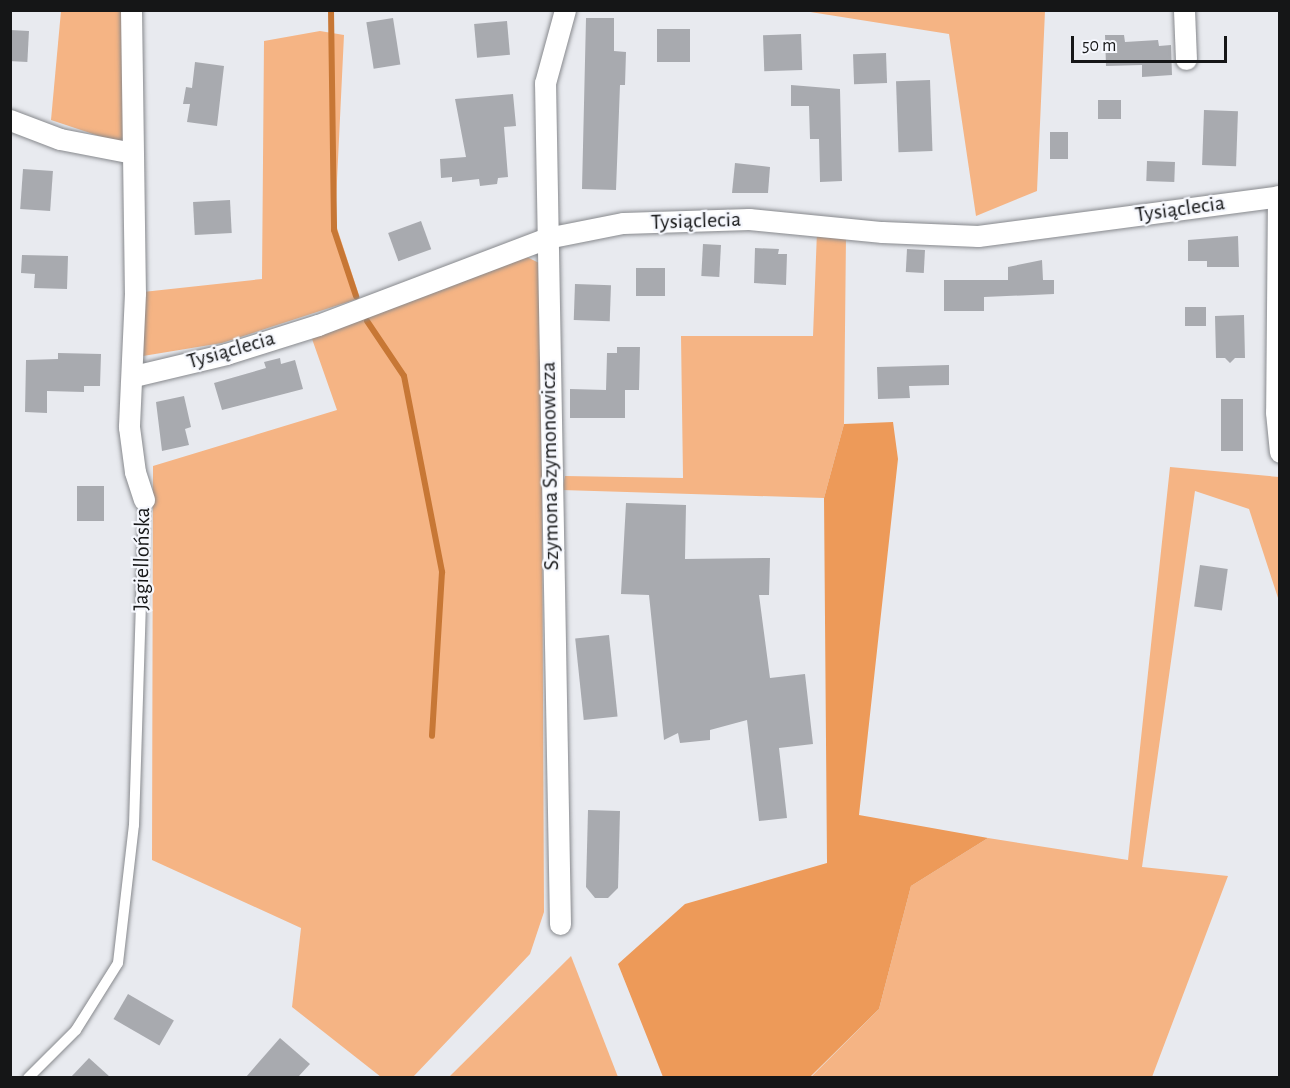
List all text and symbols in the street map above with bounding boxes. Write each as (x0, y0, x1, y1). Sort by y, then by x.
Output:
scale bar (1074, 24, 1230, 62)
text: 50 m (1082, 37, 1116, 55)
street label: Tysiąclecia (1133, 190, 1227, 228)
street label: Tysiąclecia (650, 206, 742, 236)
street label: Tysiąclecia (184, 325, 278, 375)
street label: Szymona Szymonowicza (535, 361, 565, 571)
street label: Jagiellońska (128, 507, 156, 611)

